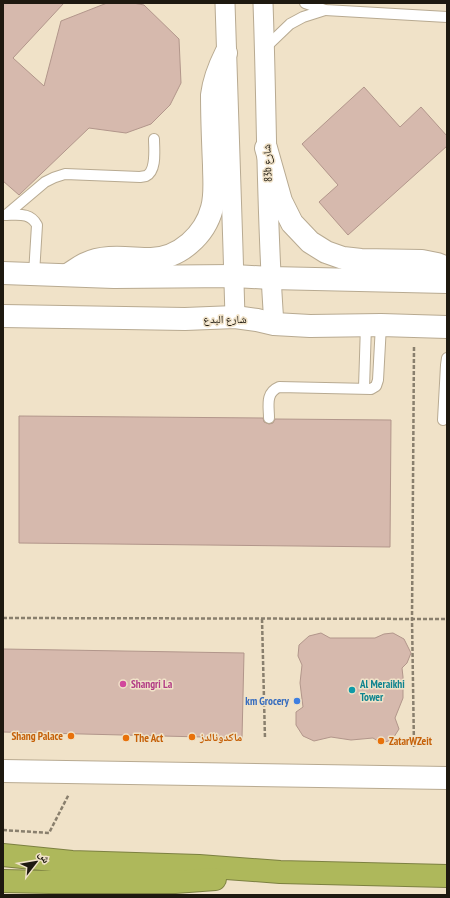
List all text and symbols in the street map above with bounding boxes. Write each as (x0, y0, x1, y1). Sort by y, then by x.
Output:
street label: 83b شارع (259, 144, 275, 182)
street label: شارع البدع (203, 312, 247, 326)
place label: Shangri La (131, 677, 173, 691)
place label: Al Meraikhi Tower (359, 677, 405, 704)
marker: Shangri La (118, 679, 128, 689)
marker: Al Meraikhi Tower (347, 685, 357, 695)
place label: km Grocery (245, 694, 290, 708)
marker: km Grocery (292, 696, 302, 706)
place label: Shang Palace (11, 729, 63, 743)
place label: ماكدونالدز (199, 730, 242, 744)
marker: Shang Palace (66, 731, 76, 741)
place label: The Act (134, 731, 164, 745)
marker: ماكدونالدز (187, 732, 197, 742)
marker: The Act (121, 733, 131, 743)
place label: ZatarWZeit (389, 734, 433, 748)
marker: ZatarWZeit (376, 736, 386, 746)
north arrow (16, 842, 56, 882)
text: ش (35, 848, 54, 866)

